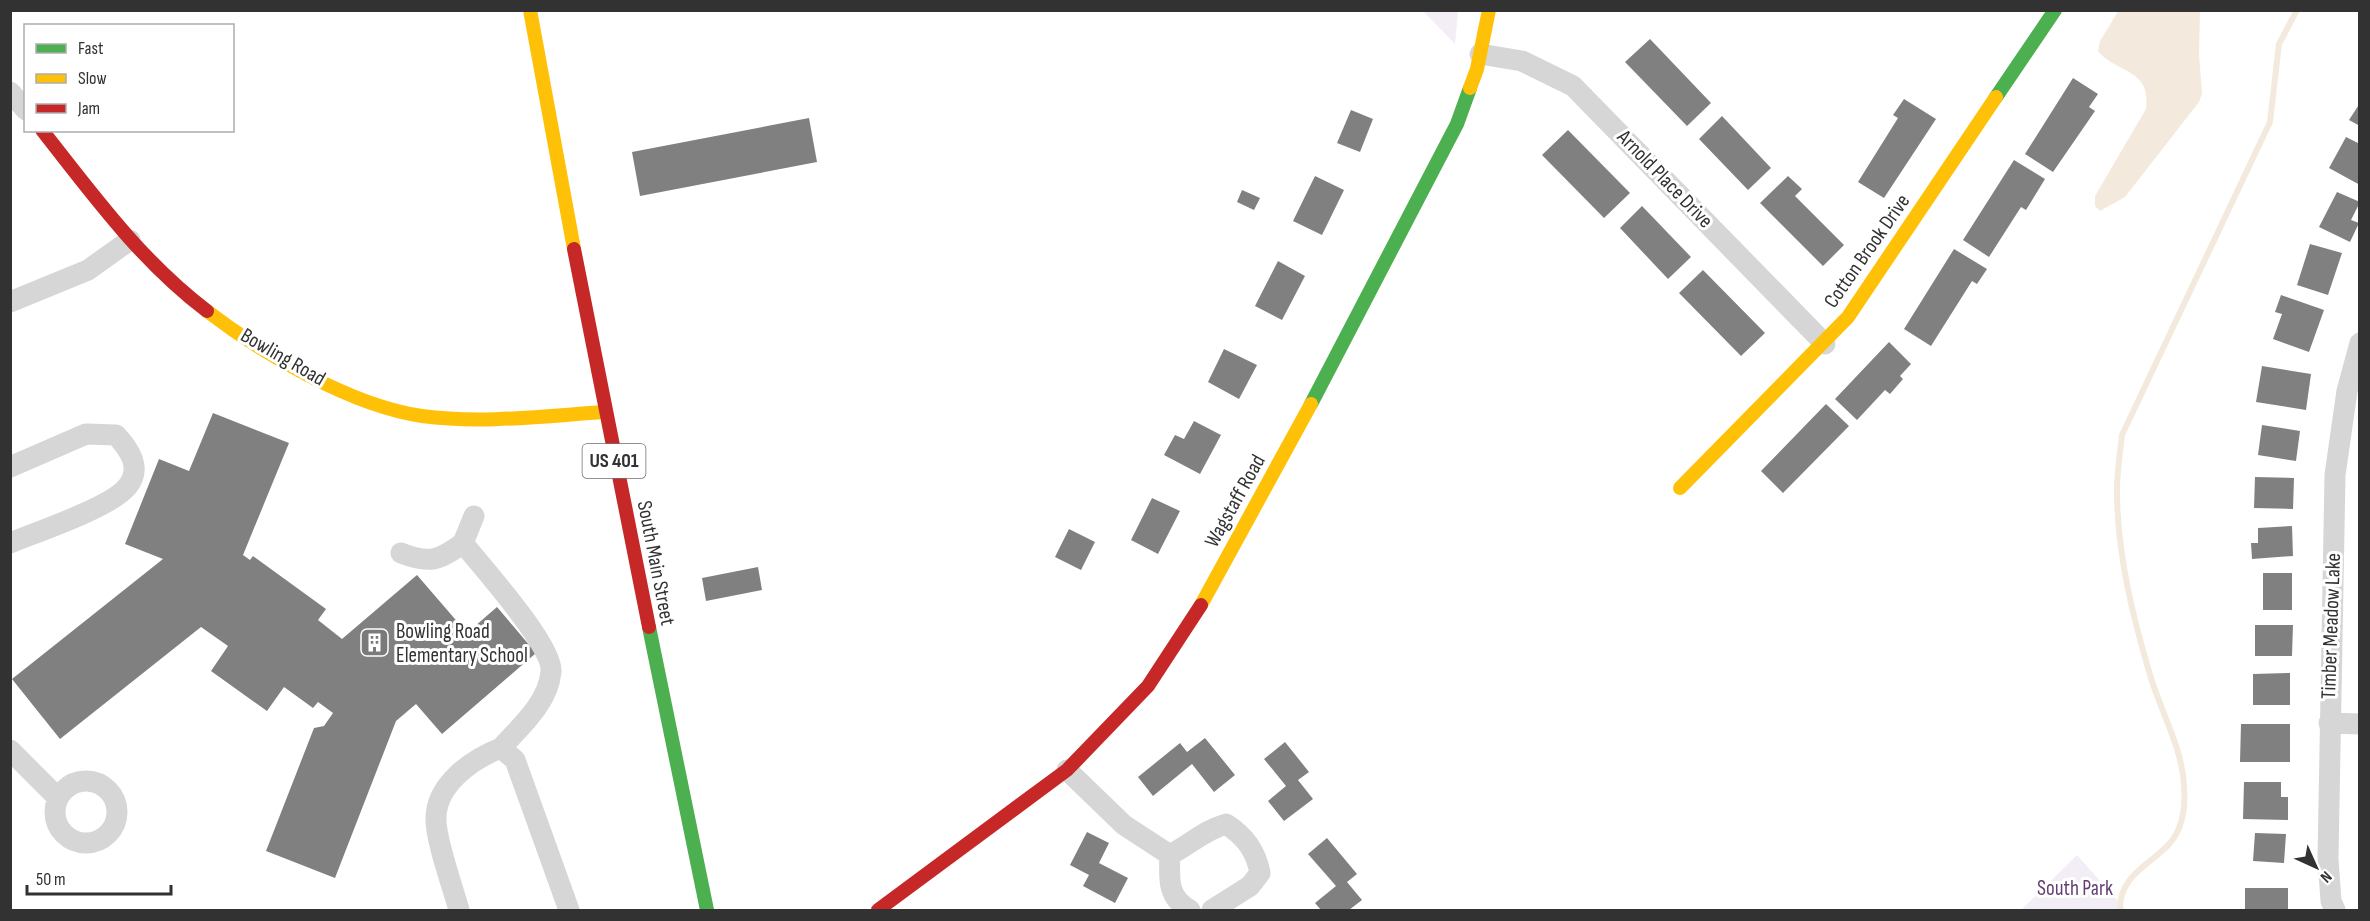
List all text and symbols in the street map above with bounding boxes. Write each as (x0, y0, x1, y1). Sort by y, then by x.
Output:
legend (24, 24, 234, 132)
text: Fast (78, 38, 104, 59)
text: Slow (78, 68, 107, 89)
text: Jam (77, 98, 100, 119)
street label: Arnold Place Drive (1611, 124, 1718, 233)
street label: Cotton Brook Drive (1819, 189, 1915, 313)
street label: Bowling Road (236, 323, 330, 391)
road number: US 401 (582, 444, 646, 478)
street label: Wagstaff Road (1199, 450, 1271, 552)
street label: South Main Street (632, 499, 680, 627)
street label: Timber Meadow Lake (2316, 553, 2346, 699)
place label: Bowling Road Elementary School (396, 619, 528, 668)
building icon: Bowling Road Elementary School (359, 627, 391, 659)
north arrow (2286, 837, 2346, 897)
scale bar (27, 858, 171, 896)
text: N (2316, 867, 2335, 886)
text: 50 m (36, 869, 66, 890)
park label: South Park (2037, 876, 2113, 901)

